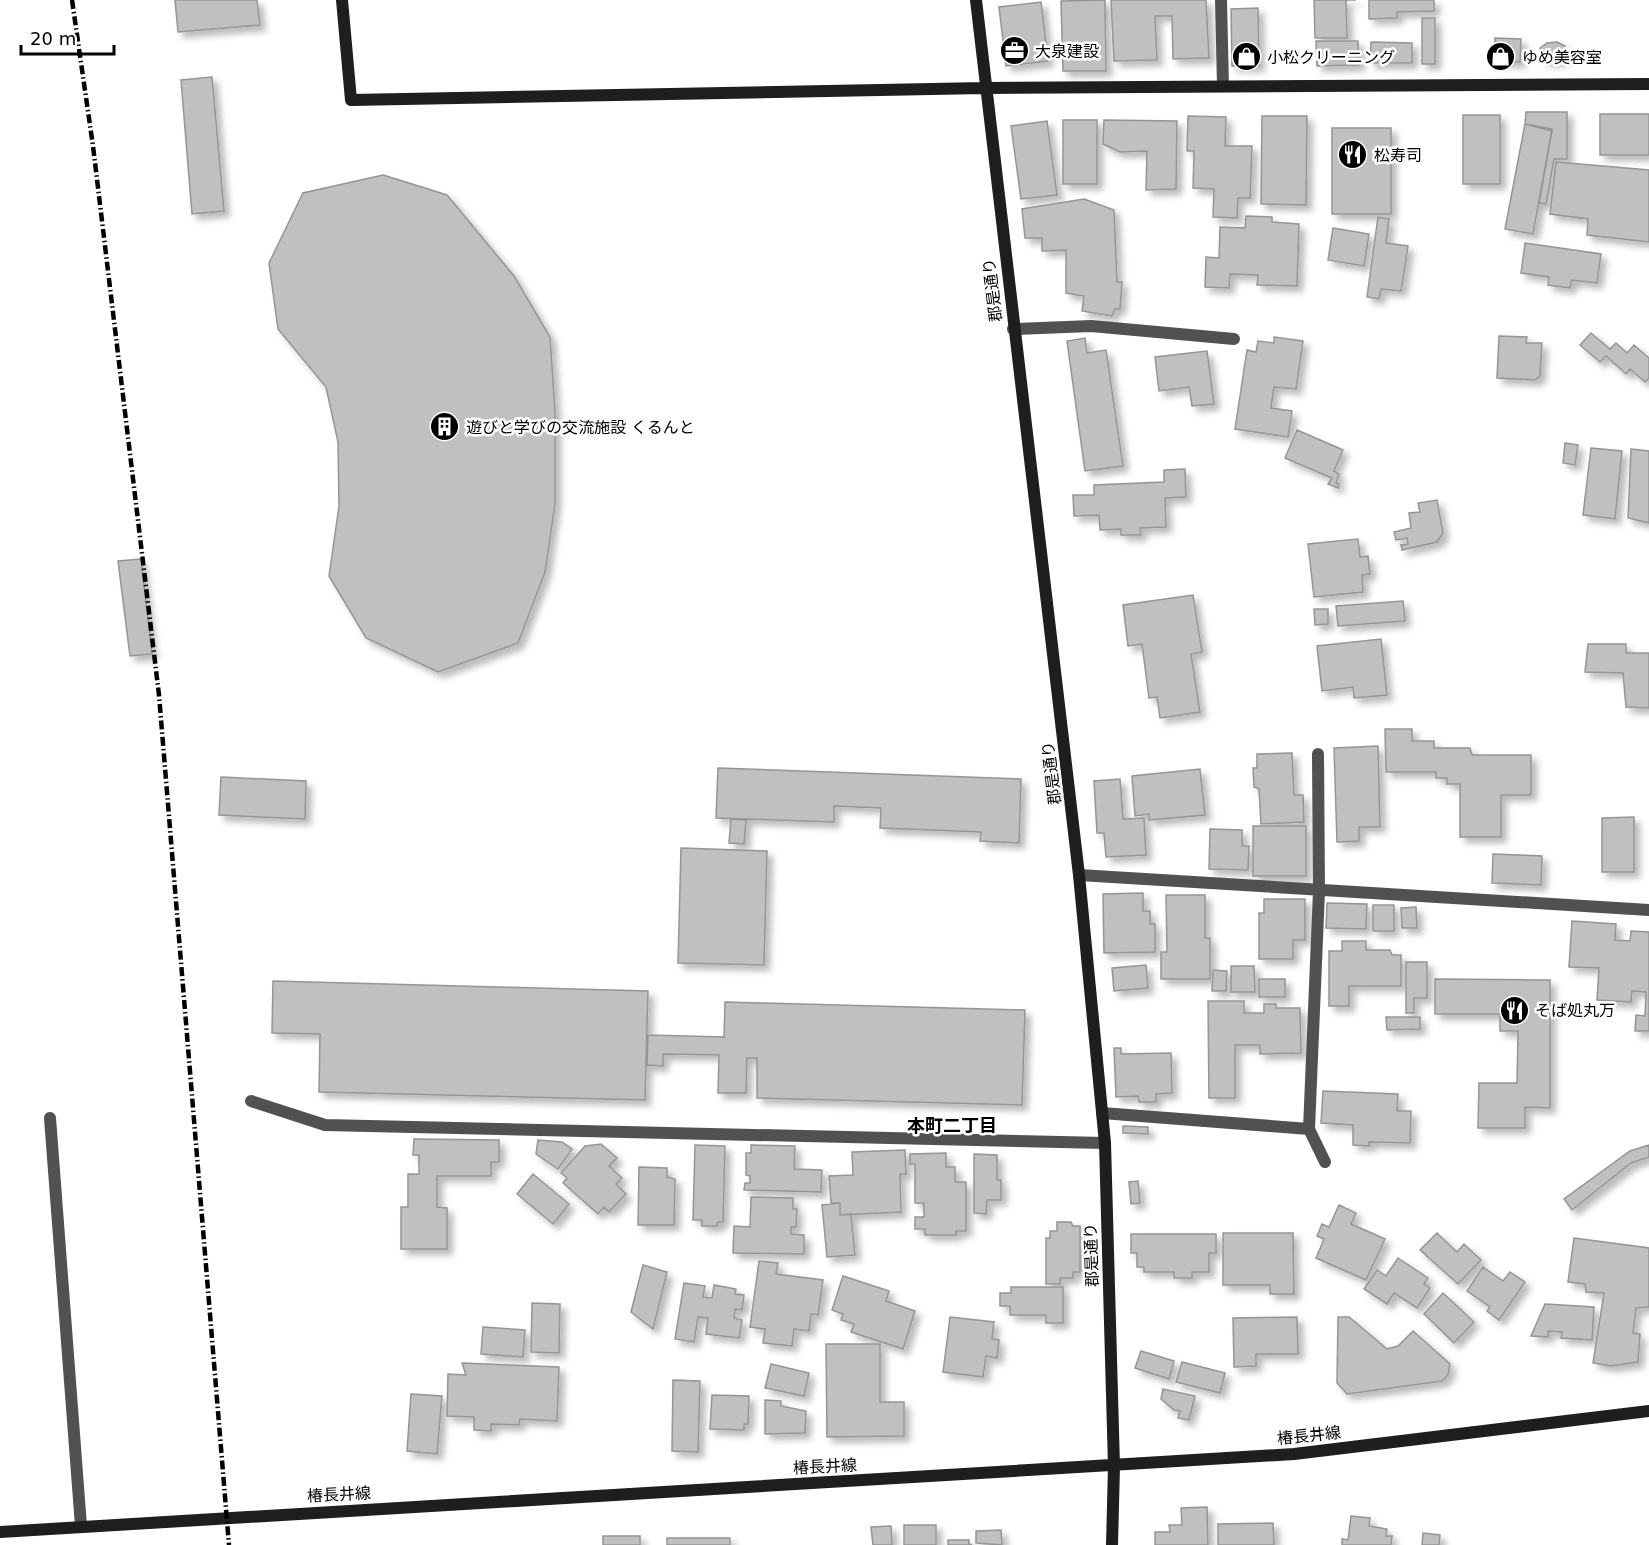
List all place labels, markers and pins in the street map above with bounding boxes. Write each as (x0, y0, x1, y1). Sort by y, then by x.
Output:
office icon: 大泉建設 (998, 35, 1030, 67)
shop icon: 小松クリーニング (1230, 41, 1262, 73)
shop icon: ゆめ美容室 (1485, 41, 1517, 73)
place label: 大泉建設 (1035, 42, 1099, 61)
place label: 小松クリーニング (1267, 48, 1395, 67)
place label: ゆめ美容室 (1522, 48, 1602, 67)
restaurant icon: 松寿司 (1337, 139, 1369, 171)
place label: 松寿司 (1374, 146, 1422, 165)
building icon: 遊びと学びの交流施設 くるんと (429, 411, 461, 443)
place label: 遊びと学びの交流施設 くるんと (466, 418, 695, 437)
restaurant icon: そば処丸万 (1498, 994, 1530, 1026)
place label: そば処丸万 (1535, 1001, 1615, 1020)

